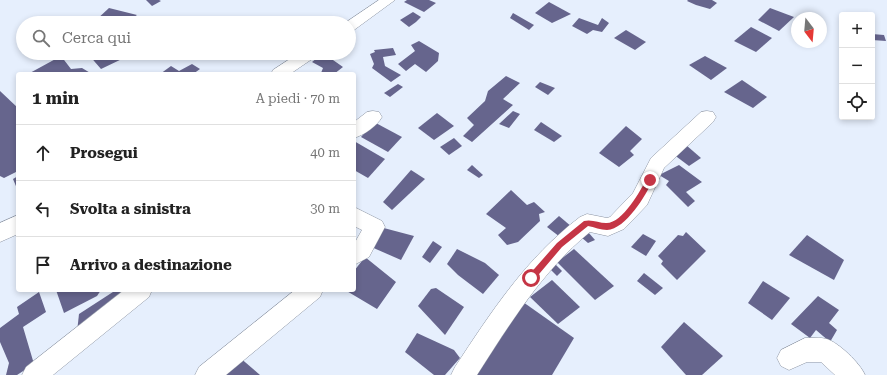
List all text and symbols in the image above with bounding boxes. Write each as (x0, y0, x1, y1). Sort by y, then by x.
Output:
north arrow (791, 12, 827, 48)
map controls (839, 12, 875, 120)
button: + (839, 12, 875, 48)
search box (16, 16, 356, 60)
icon: search (30, 27, 52, 49)
text: Cerca qui (62, 29, 131, 47)
button: − (839, 48, 875, 84)
button: locate (839, 84, 875, 120)
text: 1 min (32, 88, 79, 108)
text: A piedi · 70 m (256, 91, 340, 106)
icon: ahead (32, 142, 54, 164)
text: Prosegui (70, 144, 138, 162)
text: 40 m (310, 145, 340, 160)
route end (641, 171, 659, 189)
icon: left (32, 198, 54, 220)
text: Svolta a sinistra (70, 200, 191, 218)
text: 30 m (310, 201, 340, 216)
icon: arrive (32, 254, 54, 276)
text: Arrivo a destinazione (70, 256, 232, 274)
route start (522, 269, 540, 287)

